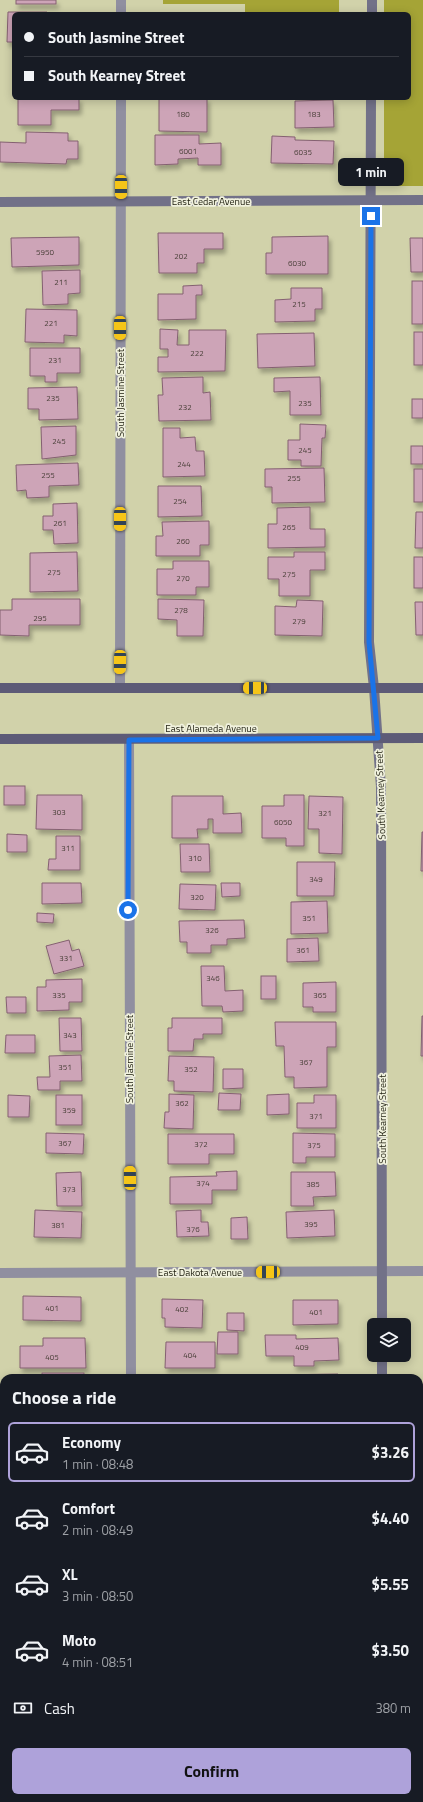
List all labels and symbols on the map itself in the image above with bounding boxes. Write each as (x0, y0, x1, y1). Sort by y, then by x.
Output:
house number: 180 (176, 108, 190, 120)
house number: 183 (307, 108, 321, 120)
house number: 6001 (179, 145, 197, 157)
house number: 6035 (294, 146, 312, 158)
callout: 1 min (338, 158, 404, 186)
car (115, 175, 127, 199)
street label: East Cedar Avenue (172, 194, 250, 209)
route end (362, 207, 380, 225)
house number: 5950 (36, 246, 54, 258)
house number: 202 (174, 250, 188, 262)
house number: 6030 (288, 257, 306, 269)
house number: 211 (54, 276, 68, 288)
house number: 215 (292, 298, 306, 310)
car (114, 316, 126, 340)
house number: 221 (44, 317, 58, 329)
house number: 222 (190, 347, 204, 359)
street label: South Jasmine Street (113, 348, 128, 437)
house number: 231 (48, 354, 62, 366)
house number: 235 (46, 392, 60, 404)
house number: 235 (298, 397, 312, 409)
house number: 232 (178, 401, 192, 413)
house number: 245 (52, 435, 66, 447)
house number: 245 (298, 444, 312, 456)
house number: 244 (177, 458, 191, 470)
house number: 255 (41, 469, 55, 481)
house number: 255 (287, 472, 301, 484)
house number: 254 (173, 495, 187, 507)
car (114, 507, 126, 531)
house number: 261 (53, 517, 67, 529)
house number: 265 (282, 521, 296, 533)
house number: 260 (176, 535, 190, 547)
house number: 275 (47, 566, 61, 578)
house number: 275 (282, 568, 296, 580)
house number: 270 (176, 572, 190, 584)
house number: 278 (174, 604, 188, 616)
house number: 295 (33, 612, 47, 624)
house number: 279 (292, 615, 306, 627)
car (114, 650, 126, 674)
car (243, 682, 267, 694)
street label: East Alameda Avenue (165, 721, 257, 736)
street label: South Kearney Street (371, 750, 390, 840)
house number: 303 (52, 806, 66, 818)
house number: 321 (318, 807, 332, 819)
house number: 6050 (274, 816, 292, 828)
house number: 311 (61, 842, 75, 854)
house number: 310 (188, 852, 202, 864)
house number: 349 (309, 873, 323, 885)
house number: 320 (190, 891, 204, 903)
route start (119, 901, 137, 919)
house number: 351 (302, 912, 316, 924)
house number: 326 (205, 924, 219, 936)
house number: 361 (296, 944, 310, 956)
house number: 331 (59, 952, 73, 964)
house number: 346 (206, 972, 220, 984)
house number: 335 (52, 989, 66, 1001)
house number: 365 (313, 989, 327, 1001)
street label: South Jasmine Street (122, 1014, 137, 1103)
house number: 343 (63, 1029, 77, 1041)
house number: 367 (299, 1056, 313, 1068)
house number: 351 (58, 1061, 72, 1073)
house number: 352 (184, 1063, 198, 1075)
street label: South Kearney Street (375, 1074, 390, 1164)
house number: 362 (175, 1097, 189, 1109)
house number: 359 (62, 1104, 76, 1116)
house number: 371 (309, 1110, 323, 1122)
house number: 367 (58, 1137, 72, 1149)
house number: 372 (194, 1138, 208, 1150)
house number: 375 (307, 1139, 321, 1151)
car (124, 1166, 136, 1190)
house number: 374 (196, 1177, 210, 1189)
house number: 385 (306, 1178, 320, 1190)
house number: 373 (62, 1183, 76, 1195)
house number: 395 (304, 1218, 318, 1230)
house number: 381 (51, 1219, 65, 1231)
house number: 376 (186, 1223, 200, 1235)
street label: East Dakota Avenue (158, 1265, 242, 1280)
car (256, 1266, 280, 1278)
house number: 401 (45, 1302, 59, 1314)
house number: 402 (175, 1303, 189, 1315)
house number: 401 (309, 1306, 323, 1318)
house number: 409 (295, 1341, 309, 1353)
house number: 404 (183, 1349, 197, 1361)
house number: 405 (45, 1351, 59, 1363)

